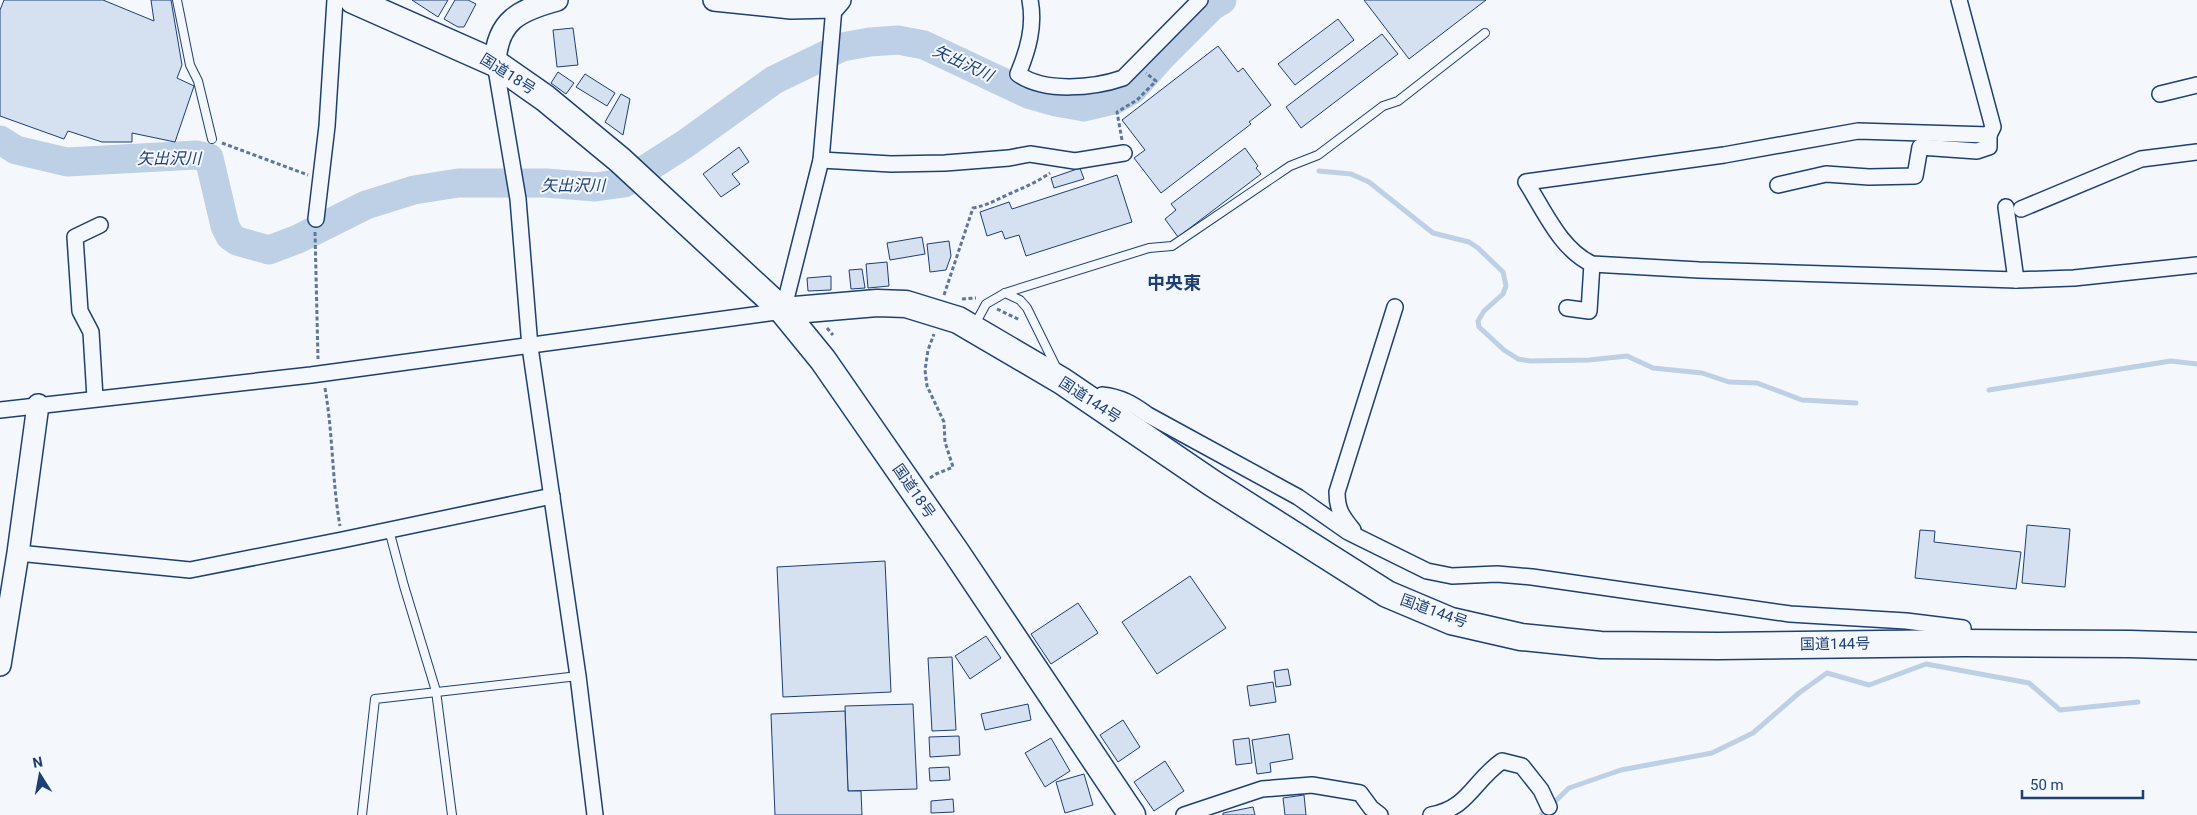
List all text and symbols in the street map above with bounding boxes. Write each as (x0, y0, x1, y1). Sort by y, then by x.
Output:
water label: 矢出沢川 (930, 41, 998, 86)
street label: 国道18号 (477, 50, 539, 98)
water label: 矢出沢川 (137, 149, 203, 168)
water label: 矢出沢川 (541, 176, 607, 195)
district label: 中央東 (1147, 272, 1201, 293)
street label: 国道144号 (1056, 373, 1124, 427)
street label: 国道18号 (889, 460, 939, 522)
street label: 国道144号 (1398, 591, 1470, 631)
street label: 国道144号 (1800, 634, 1870, 654)
north arrow (15, 750, 65, 800)
text: N (31, 753, 44, 771)
scale bar (2022, 768, 2143, 800)
text: 50 m (2030, 776, 2064, 794)

